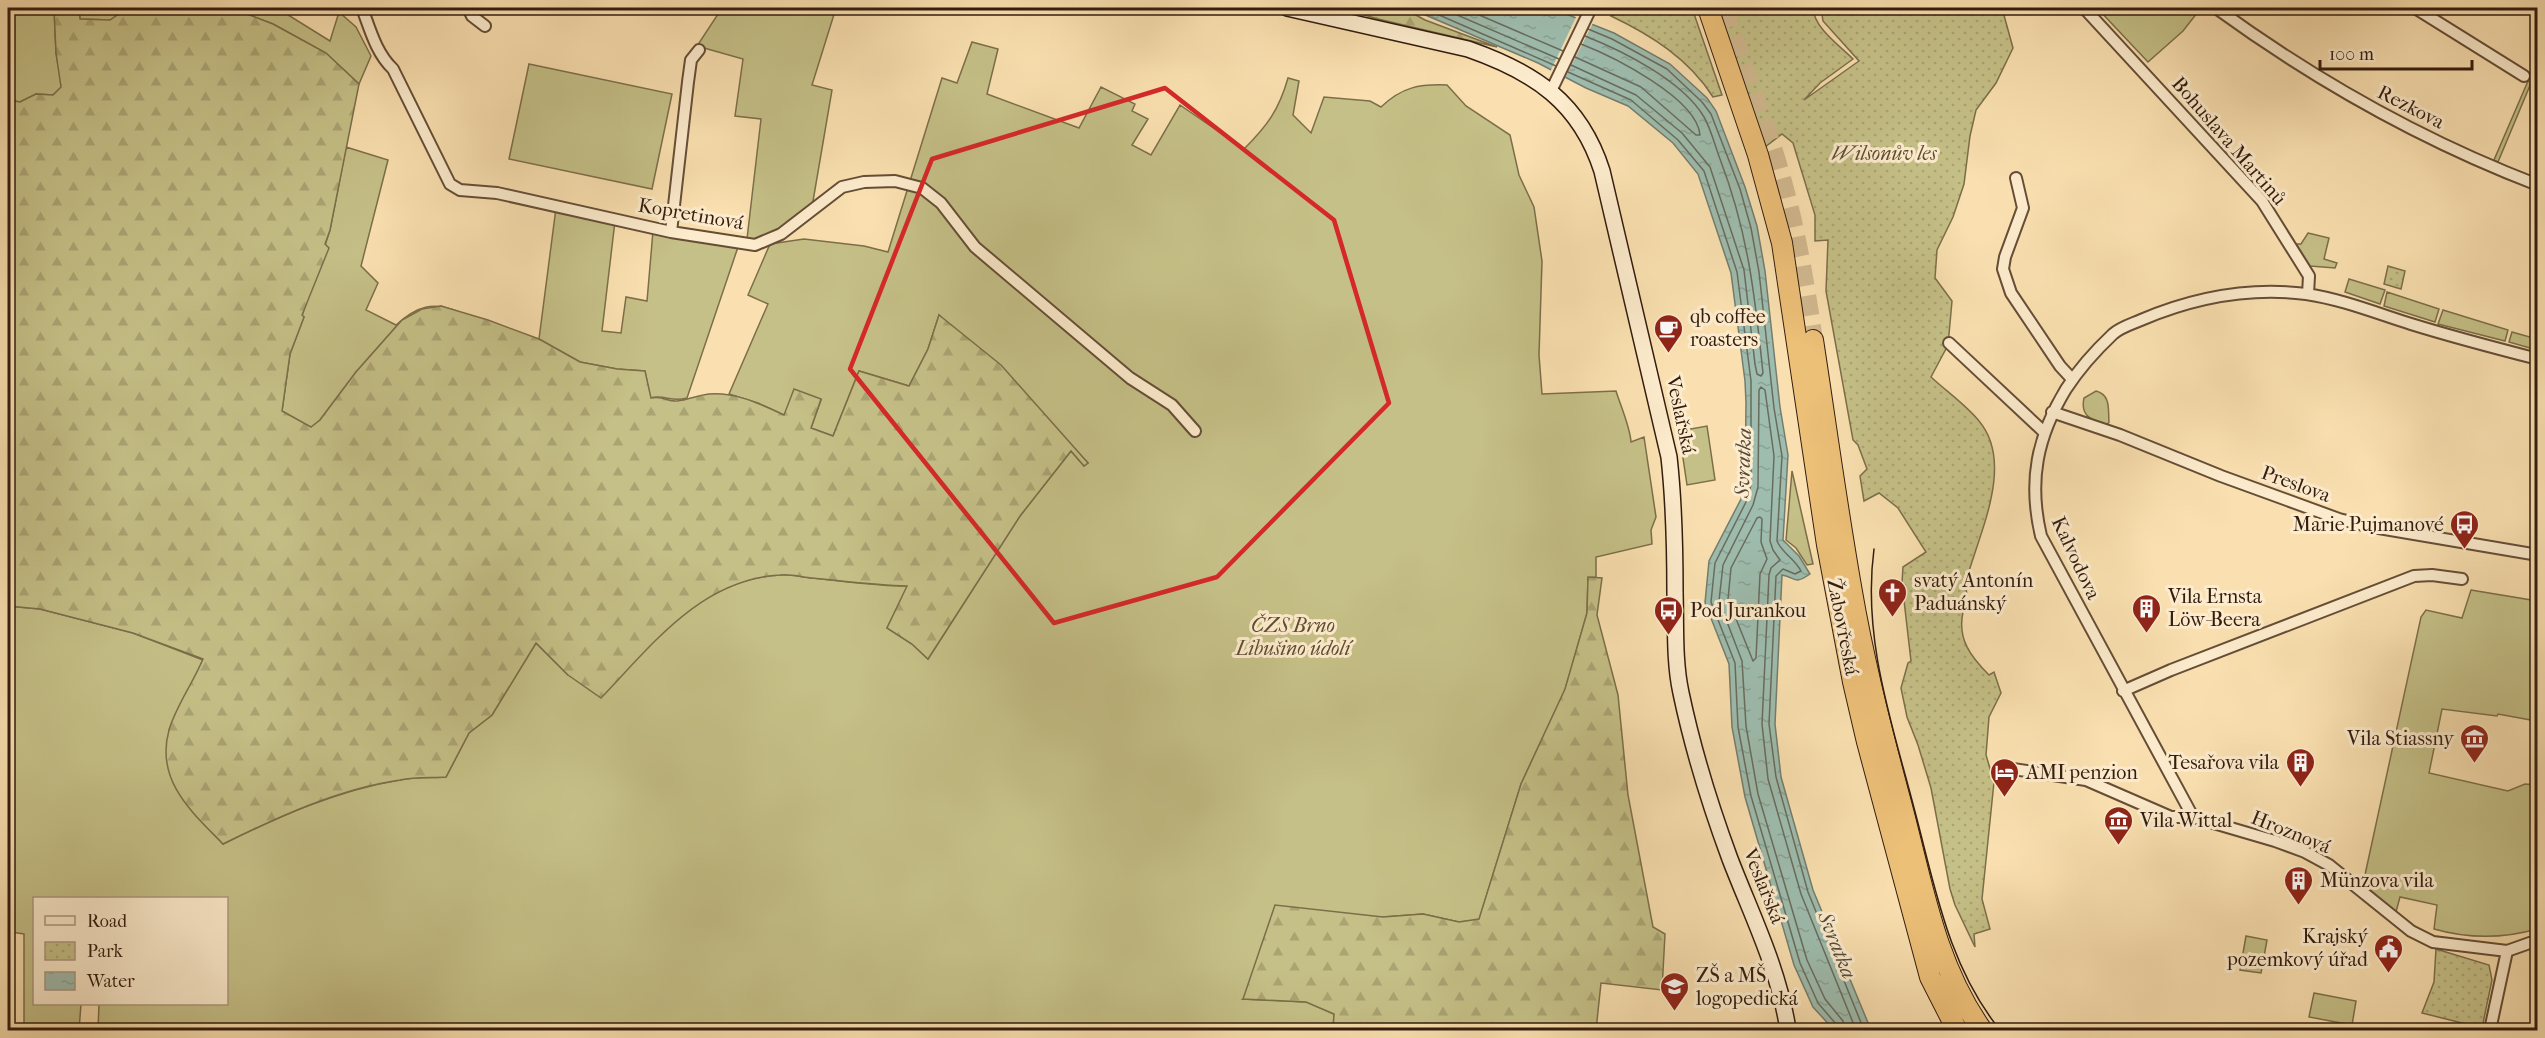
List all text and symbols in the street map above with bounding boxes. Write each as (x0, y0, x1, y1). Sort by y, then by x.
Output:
scale bar (2320, 33, 2472, 71)
text: 100 m (2329, 44, 2374, 65)
street label: Bohuslava Martinů (2167, 72, 2291, 210)
street label: Rezkova (2374, 80, 2449, 134)
park label: Wilsonův les (1831, 142, 1937, 165)
street label: Kopretinová (636, 193, 746, 235)
place label: qb coffee roasters (1690, 305, 1766, 351)
cafe icon: qb coffee roasters (1653, 312, 1685, 354)
street label: Veslařská (1661, 373, 1701, 457)
water label: Svratka (1730, 428, 1756, 499)
street label: Preslova (2258, 461, 2334, 507)
bus stop icon: Marie Pujmanové (2449, 508, 2481, 550)
street label: Kalvodova (2047, 513, 2105, 604)
place label: Marie Pujmanové (2293, 513, 2444, 536)
place label: svatý Antonín Paduánský (1914, 569, 2034, 615)
street label: Žabovřeská (1822, 576, 1865, 678)
church icon: svatý Antonín Paduánský (1877, 576, 1909, 618)
place label: Vila Ernsta Löw-Beera (2167, 585, 2263, 631)
building icon: Vila Ernsta Löw-Beera (2131, 592, 2163, 634)
bus stop icon: Pod Jurankou (1653, 594, 1685, 636)
place label: Pod Jurankou (1690, 599, 1807, 622)
park label: ČZS Brno Libušino údolí (1234, 613, 1353, 660)
museum icon: Vila Stiassny (2459, 722, 2491, 764)
place label: Vila Stiassny (2346, 727, 2455, 750)
building icon: Tesařova vila (2284, 746, 2316, 788)
place label: Tesařova vila (2168, 751, 2280, 774)
hotel icon: AMI penzion (1989, 756, 2021, 798)
place label: AMI penzion (2025, 761, 2138, 784)
museum icon: Vila Wittal (2103, 804, 2135, 846)
street label: Hroznová (2248, 806, 2335, 859)
place label: Vila Wittal (2139, 809, 2233, 832)
street label: Veslařská (1738, 844, 1790, 928)
building icon: Münzova vila (2283, 864, 2315, 906)
place label: Münzova vila (2320, 869, 2434, 892)
legend (33, 897, 228, 1005)
water label: Svratka (1812, 907, 1861, 982)
text: Road (87, 911, 127, 932)
place label: Krajský pozemkový úřad (2226, 925, 2369, 971)
public building icon: Krajský pozemkový úřad (2373, 932, 2405, 974)
text: Park (87, 941, 124, 962)
place label: ZŠ a MŠ logopedická (1695, 963, 1799, 1010)
school or university icon: ZŠ a MŠ logopedická (1659, 970, 1691, 1012)
text: Water (86, 971, 135, 992)

